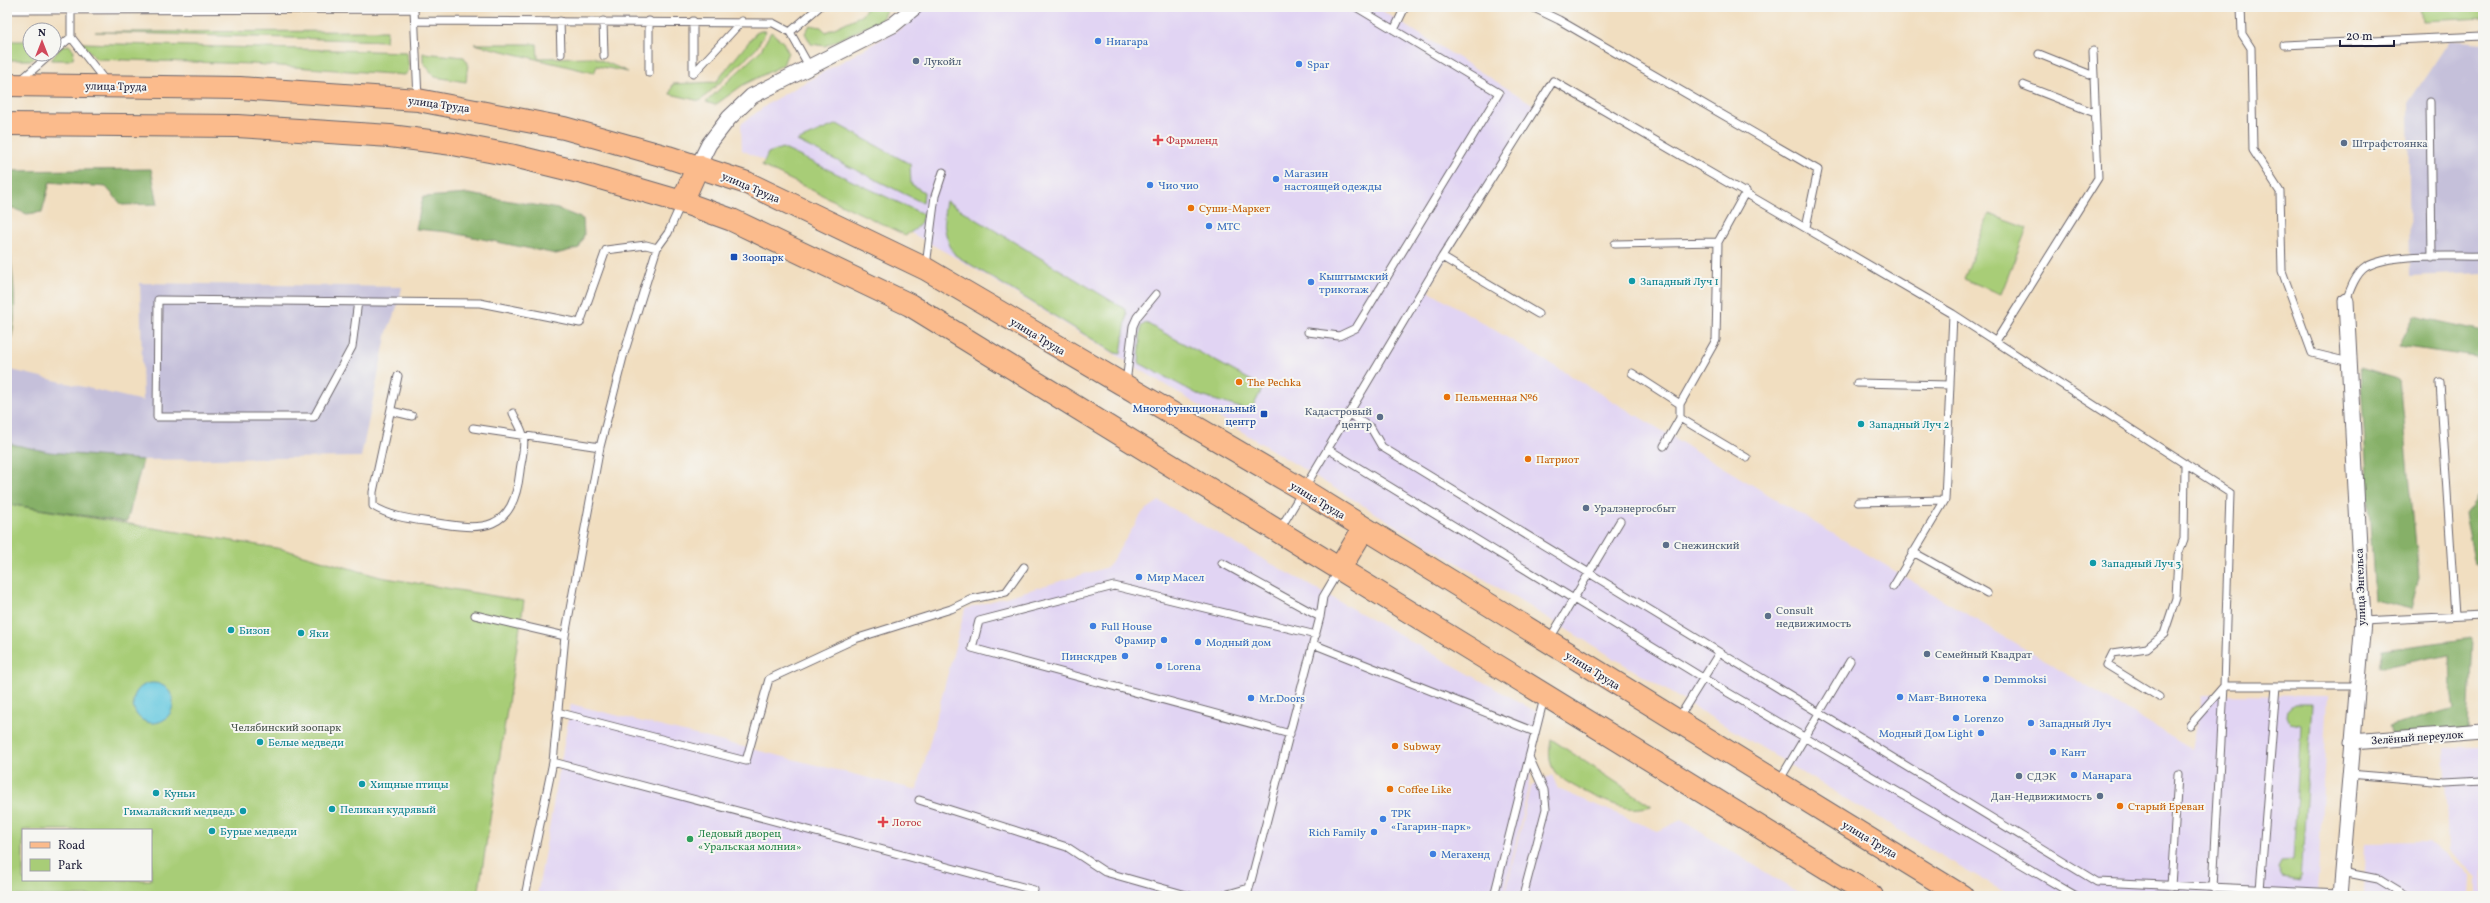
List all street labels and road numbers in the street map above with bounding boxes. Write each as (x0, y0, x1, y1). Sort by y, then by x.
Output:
street label: улица Труда (85, 79, 148, 96)
street label: улица Труда (407, 94, 471, 117)
street label: улица Труда (719, 169, 782, 208)
street label: улица Труда (1007, 315, 1068, 360)
street label: улица Труда (1287, 479, 1348, 524)
street label: улица Энгельса (2353, 547, 2370, 626)
street label: улица Труда (1562, 648, 1623, 694)
street label: Зелёный переулок (2370, 728, 2464, 749)
street label: улица Труда (1839, 818, 1900, 863)

